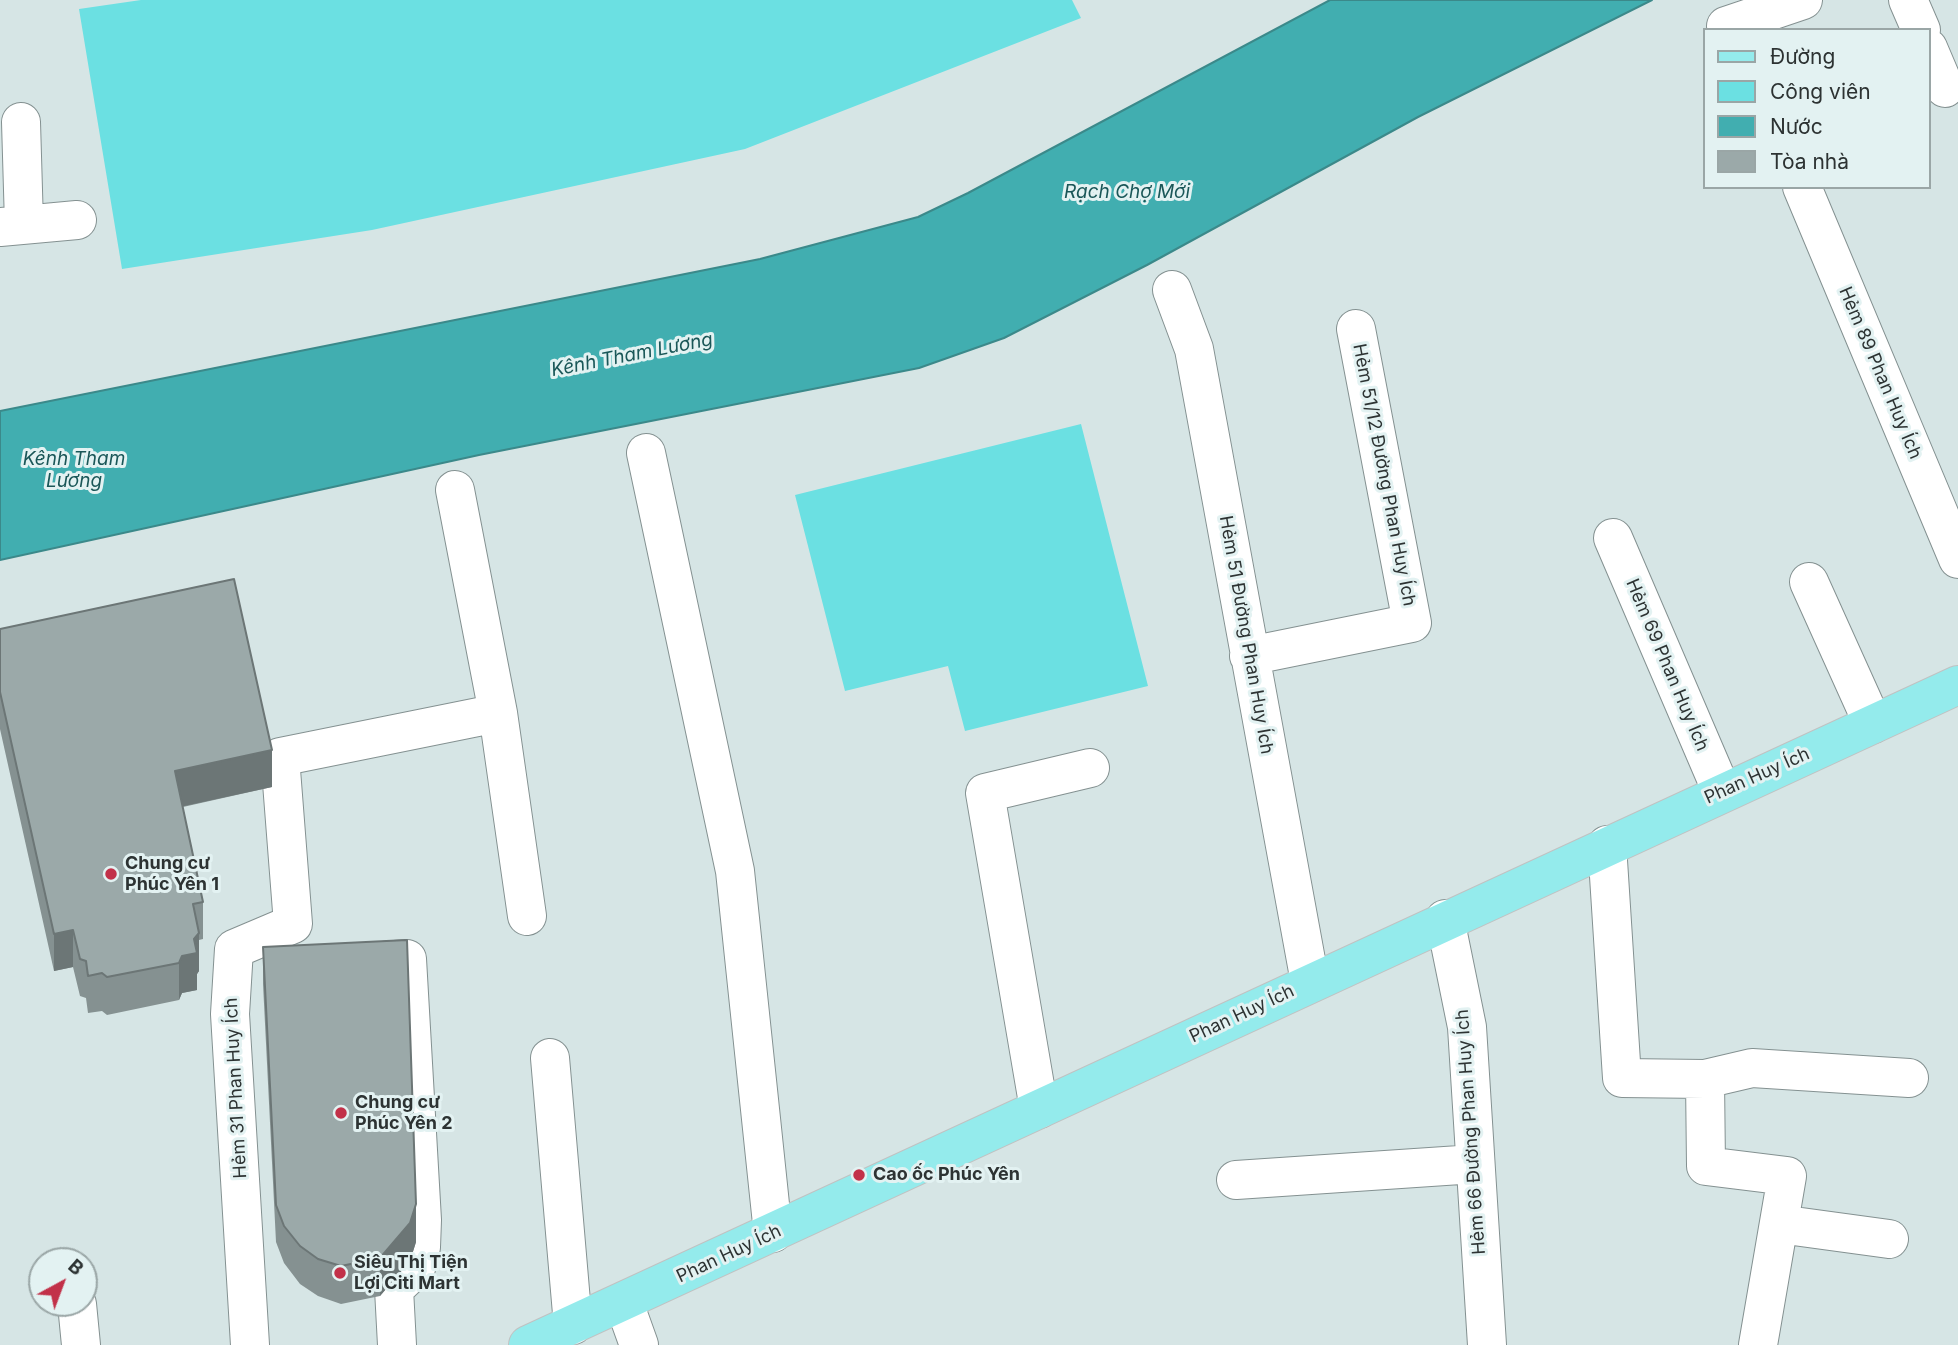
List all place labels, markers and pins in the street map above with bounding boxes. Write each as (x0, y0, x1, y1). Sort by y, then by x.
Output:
place label: Chung cư Phúc Yên 1 (125, 853, 219, 896)
marker: Chung cư Phúc Yên 1 (103, 866, 119, 882)
place label: Chung cư Phúc Yên 2 (355, 1092, 453, 1134)
marker: Chung cư Phúc Yên 2 (333, 1105, 349, 1121)
place label: Cao ốc Phúc Yên (873, 1164, 1020, 1186)
marker: Cao ốc Phúc Yên (851, 1167, 867, 1183)
place label: Siêu Thị Tiện Lợi Citi Mart (354, 1252, 468, 1294)
marker: Siêu Thị Tiện Lợi Citi Mart (332, 1265, 348, 1281)

